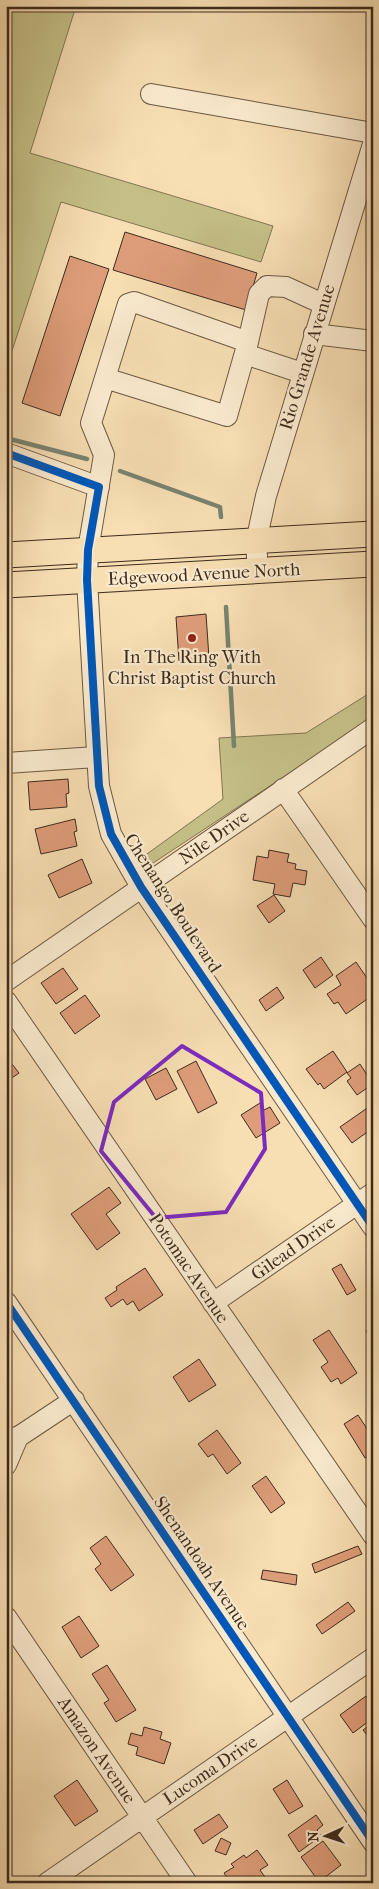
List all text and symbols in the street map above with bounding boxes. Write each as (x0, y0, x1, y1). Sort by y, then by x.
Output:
street label: Rio Grande Avenue (275, 282, 340, 432)
street label: Edgewood Avenue North (107, 559, 301, 590)
marker: In The Ring With Christ Baptist Church (186, 632, 198, 644)
place label: In The Ring With Christ Baptist Church (108, 647, 276, 689)
street label: Nile Drive (175, 806, 253, 869)
street label: Chenango Boulevard (120, 830, 226, 977)
street label: Potomac Avenue (144, 1209, 233, 1327)
street label: Gilead Drive (247, 1212, 339, 1285)
street label: Shenandoah Avenue (149, 1492, 254, 1634)
street label: Amazon Avenue (53, 1692, 140, 1808)
street label: Lucoma Drive (159, 1731, 261, 1810)
north arrow (302, 1812, 352, 1862)
text: N (305, 1831, 322, 1842)

